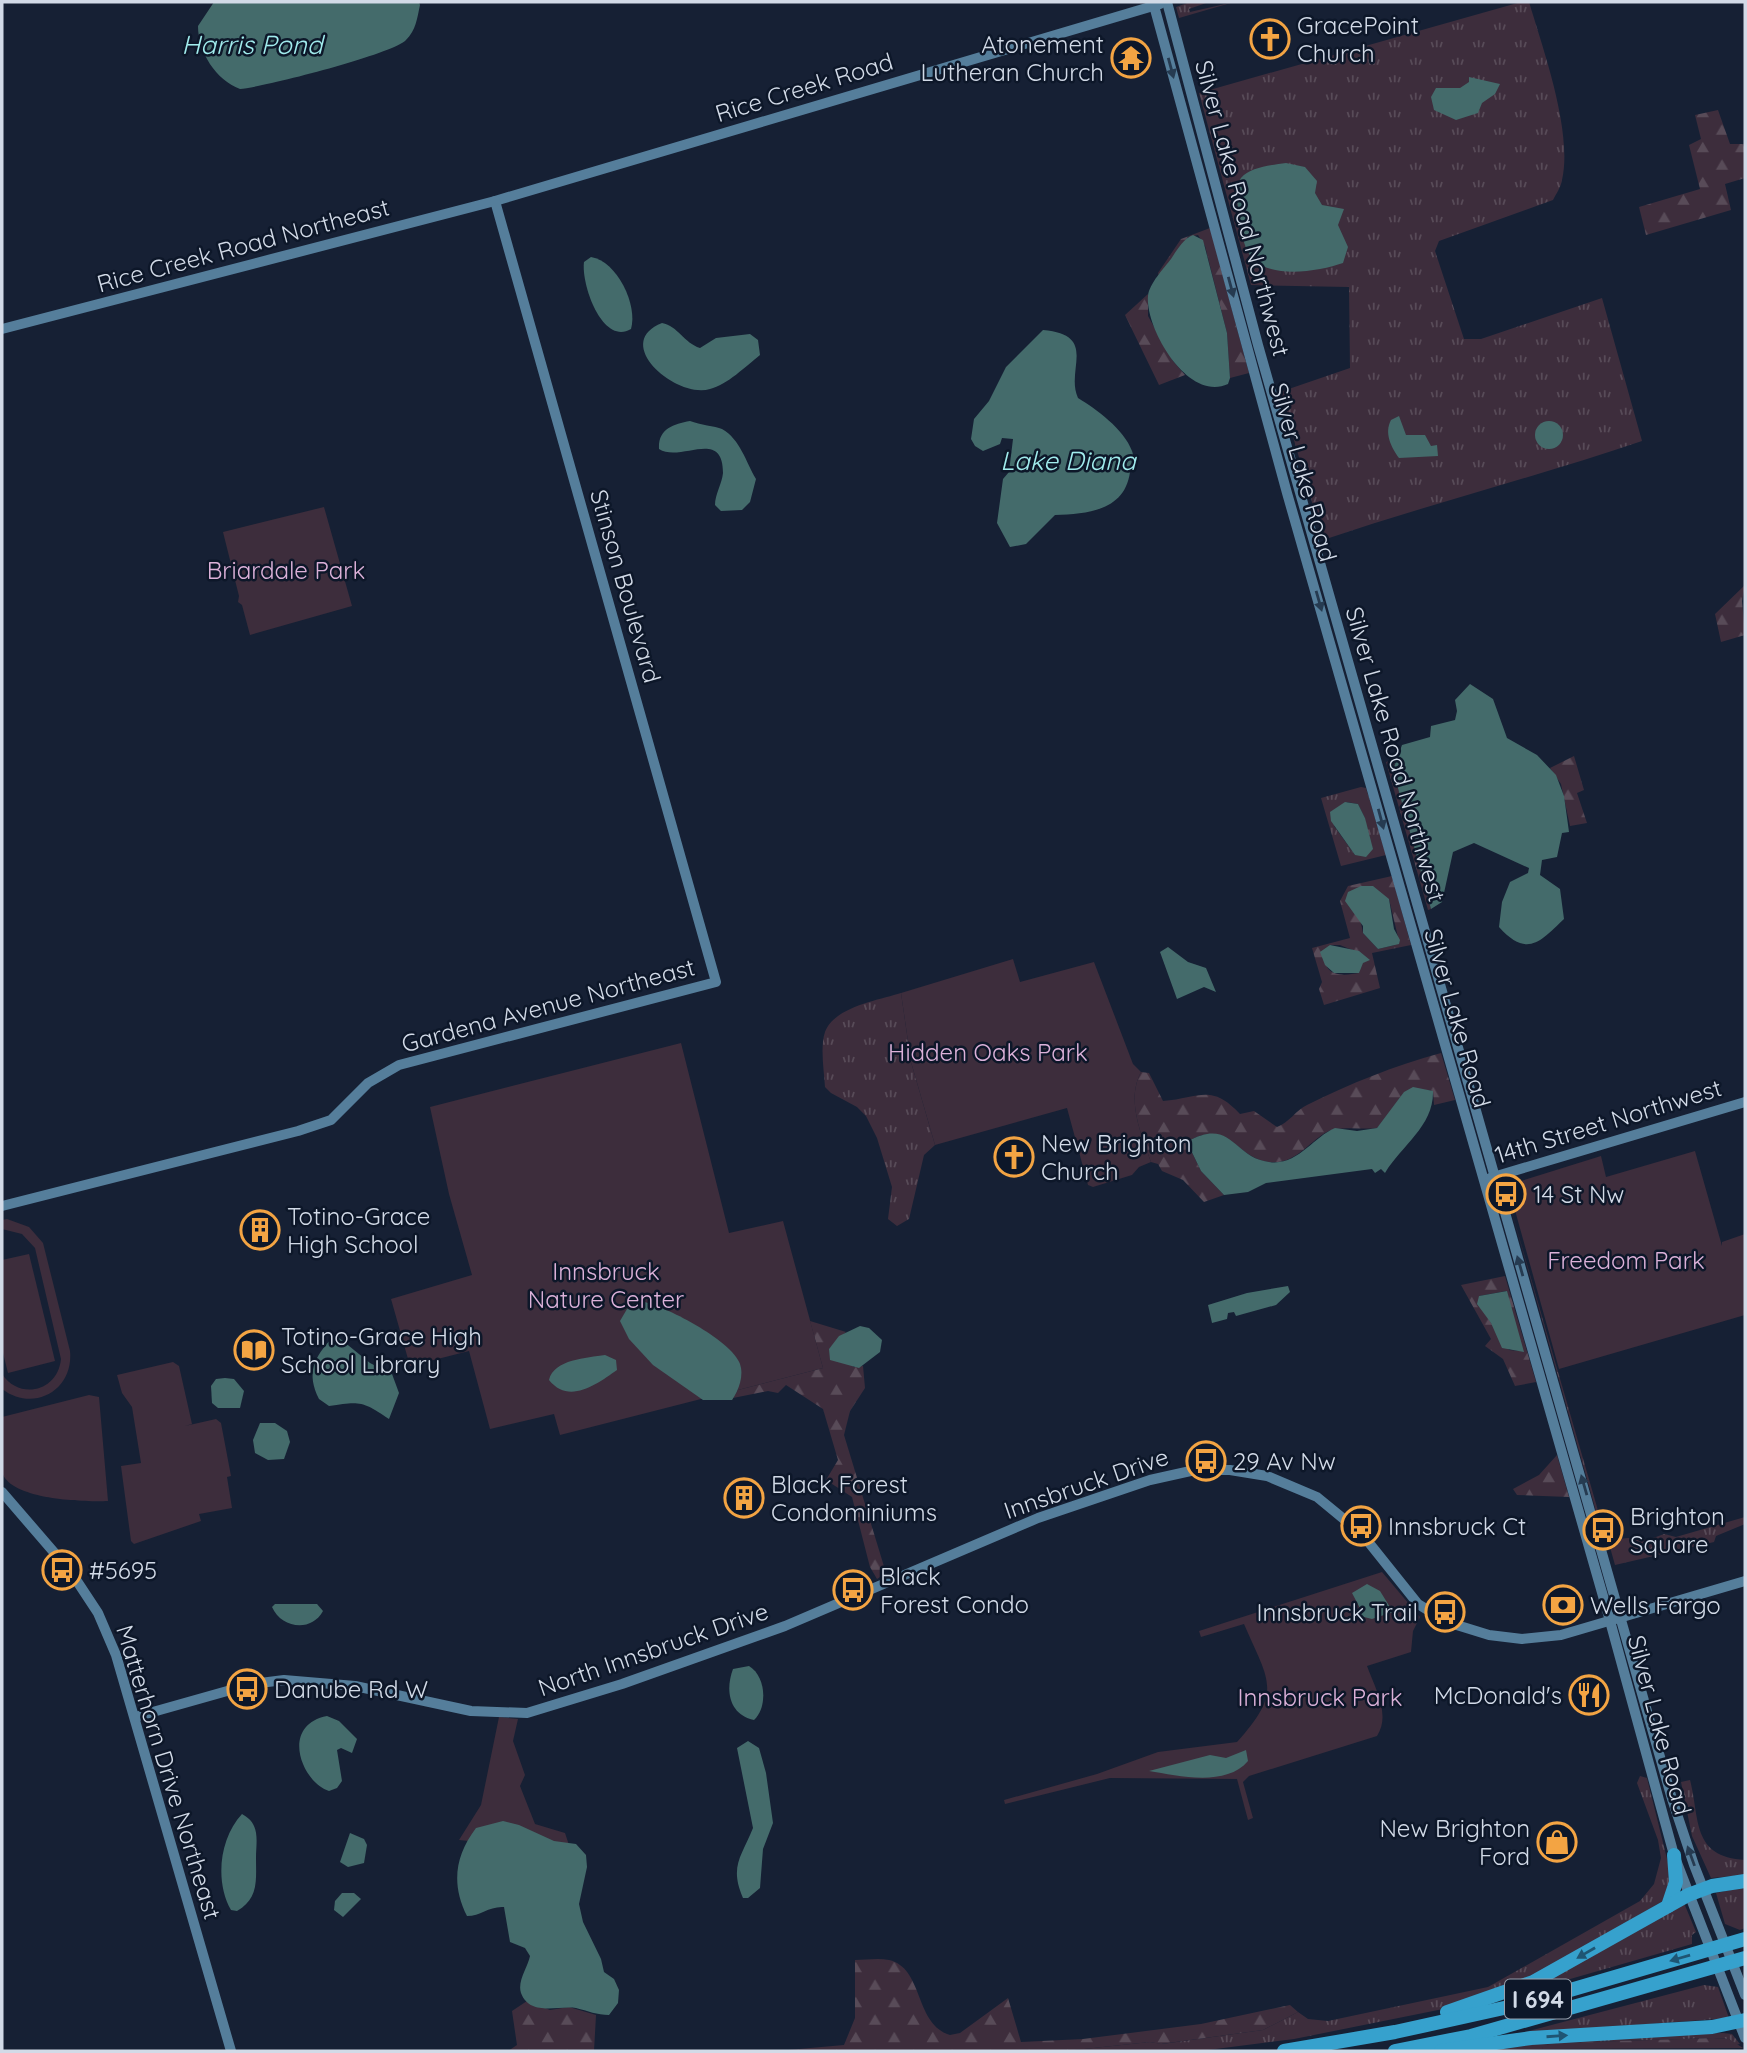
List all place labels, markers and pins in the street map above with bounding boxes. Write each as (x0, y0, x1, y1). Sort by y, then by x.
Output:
place label: GracePoint Church (1297, 10, 1419, 68)
church icon: GracePoint Church (1249, 18, 1291, 60)
place label: Atonement Lutheran Church (921, 29, 1104, 87)
temple icon: Atonement Lutheran Church (1110, 37, 1152, 79)
place label: New Brighton Church (1041, 1128, 1192, 1186)
church icon: New Brighton Church (993, 1136, 1035, 1178)
bus stop icon: 14 St Nw (1485, 1173, 1527, 1215)
place label: 14 St Nw (1533, 1179, 1624, 1209)
place label: Totino-Grace High School (287, 1201, 430, 1259)
building icon: Totino-Grace High School (239, 1209, 281, 1251)
place label: Totino-Grace High School Library (281, 1321, 482, 1379)
library icon: Totino-Grace High School Library (233, 1329, 275, 1371)
bus stop icon: 29 Av Nw (1185, 1440, 1227, 1482)
place label: 29 Av Nw (1233, 1446, 1336, 1476)
place label: Black Forest Condominiums (771, 1469, 937, 1527)
building icon: Black Forest Condominiums (723, 1477, 765, 1519)
place label: Brighton Square (1630, 1501, 1725, 1559)
bus stop icon: Innsbruck Ct (1340, 1505, 1382, 1547)
bus stop icon: Brighton Square (1582, 1509, 1624, 1551)
place label: Innsbruck Ct (1388, 1511, 1526, 1541)
bus stop icon: #5695 (41, 1549, 83, 1591)
place label: #5695 (89, 1555, 157, 1585)
place label: Black Forest Condo (880, 1561, 1029, 1619)
bus stop icon: Black Forest Condo (832, 1569, 874, 1611)
bank icon: Wells Fargo (1542, 1584, 1584, 1626)
place label: Wells Fargo (1590, 1590, 1721, 1620)
bus stop icon: Innsbruck Trail (1424, 1591, 1466, 1633)
place label: Innsbruck Trail (1257, 1597, 1418, 1627)
bus stop icon: Danube Rd W (226, 1668, 268, 1710)
place label: Danube Rd W (274, 1674, 428, 1704)
restaurant icon: McDonald's (1568, 1674, 1610, 1716)
place label: McDonald's (1434, 1680, 1562, 1710)
place label: New Brighton Ford (1379, 1813, 1530, 1871)
shop icon: New Brighton Ford (1536, 1821, 1578, 1863)

